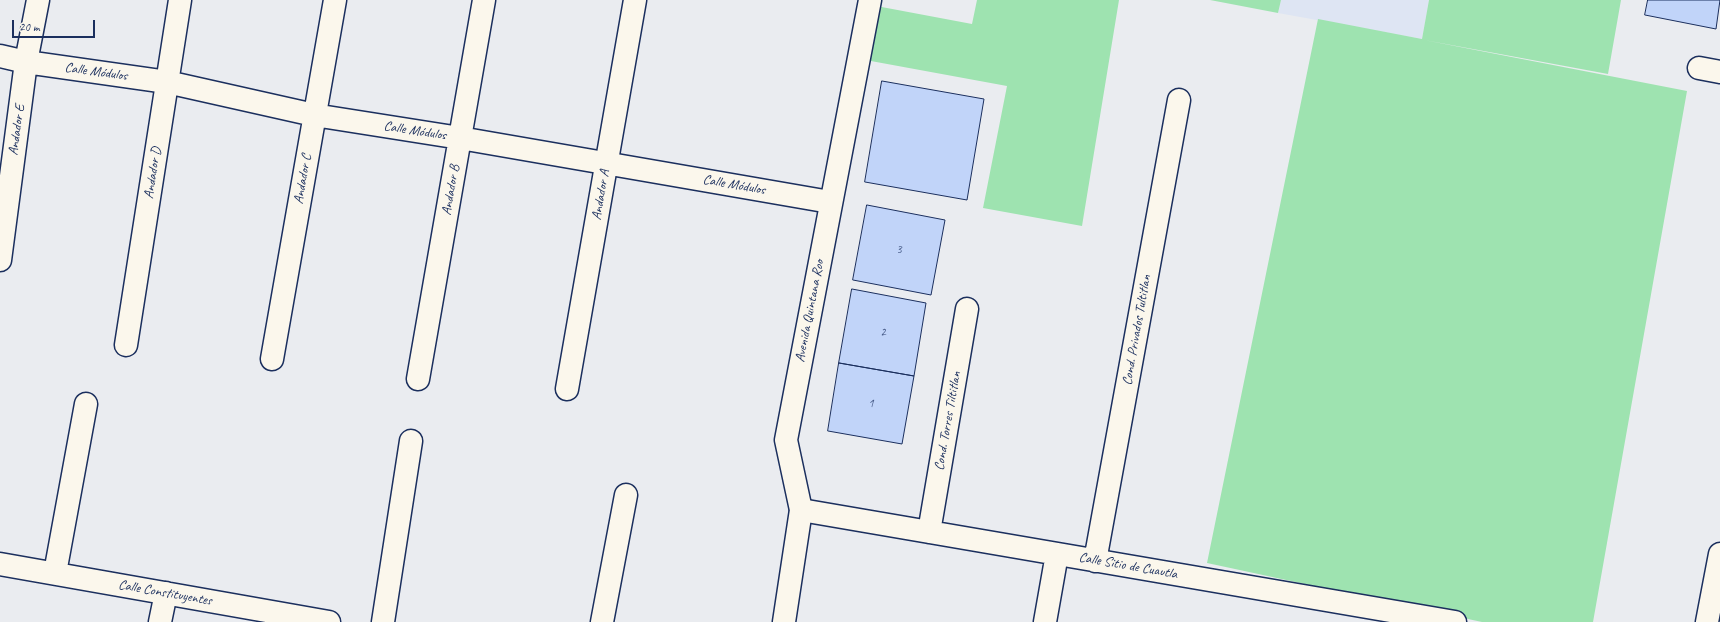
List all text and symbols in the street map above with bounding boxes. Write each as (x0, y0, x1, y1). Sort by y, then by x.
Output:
scale bar (14, 12, 97, 38)
text: 20 m (19, 19, 39, 35)
street label: Calle Módulos (64, 59, 128, 85)
street label: Andador E (5, 104, 29, 156)
street label: Calle Módulos (383, 118, 447, 144)
street label: Andador D (141, 146, 165, 200)
street label: Andador C (290, 153, 316, 205)
street label: Andador B (438, 163, 464, 217)
street label: Andador A (588, 169, 614, 221)
street label: Calle Módulos (701, 171, 767, 199)
house number: 3 (896, 243, 902, 257)
street label: Avenida Quintana Roo (792, 258, 828, 364)
street label: Cond. Privados Tultitlan (1119, 274, 1155, 386)
house number: 2 (880, 326, 886, 340)
street label: Cond. Torres Tiltitlan (931, 370, 965, 472)
house number: 1 (868, 397, 874, 411)
street label: Calle Sitio de Cuautla (1077, 549, 1179, 583)
street label: Calle Constituyentes (117, 577, 213, 609)

